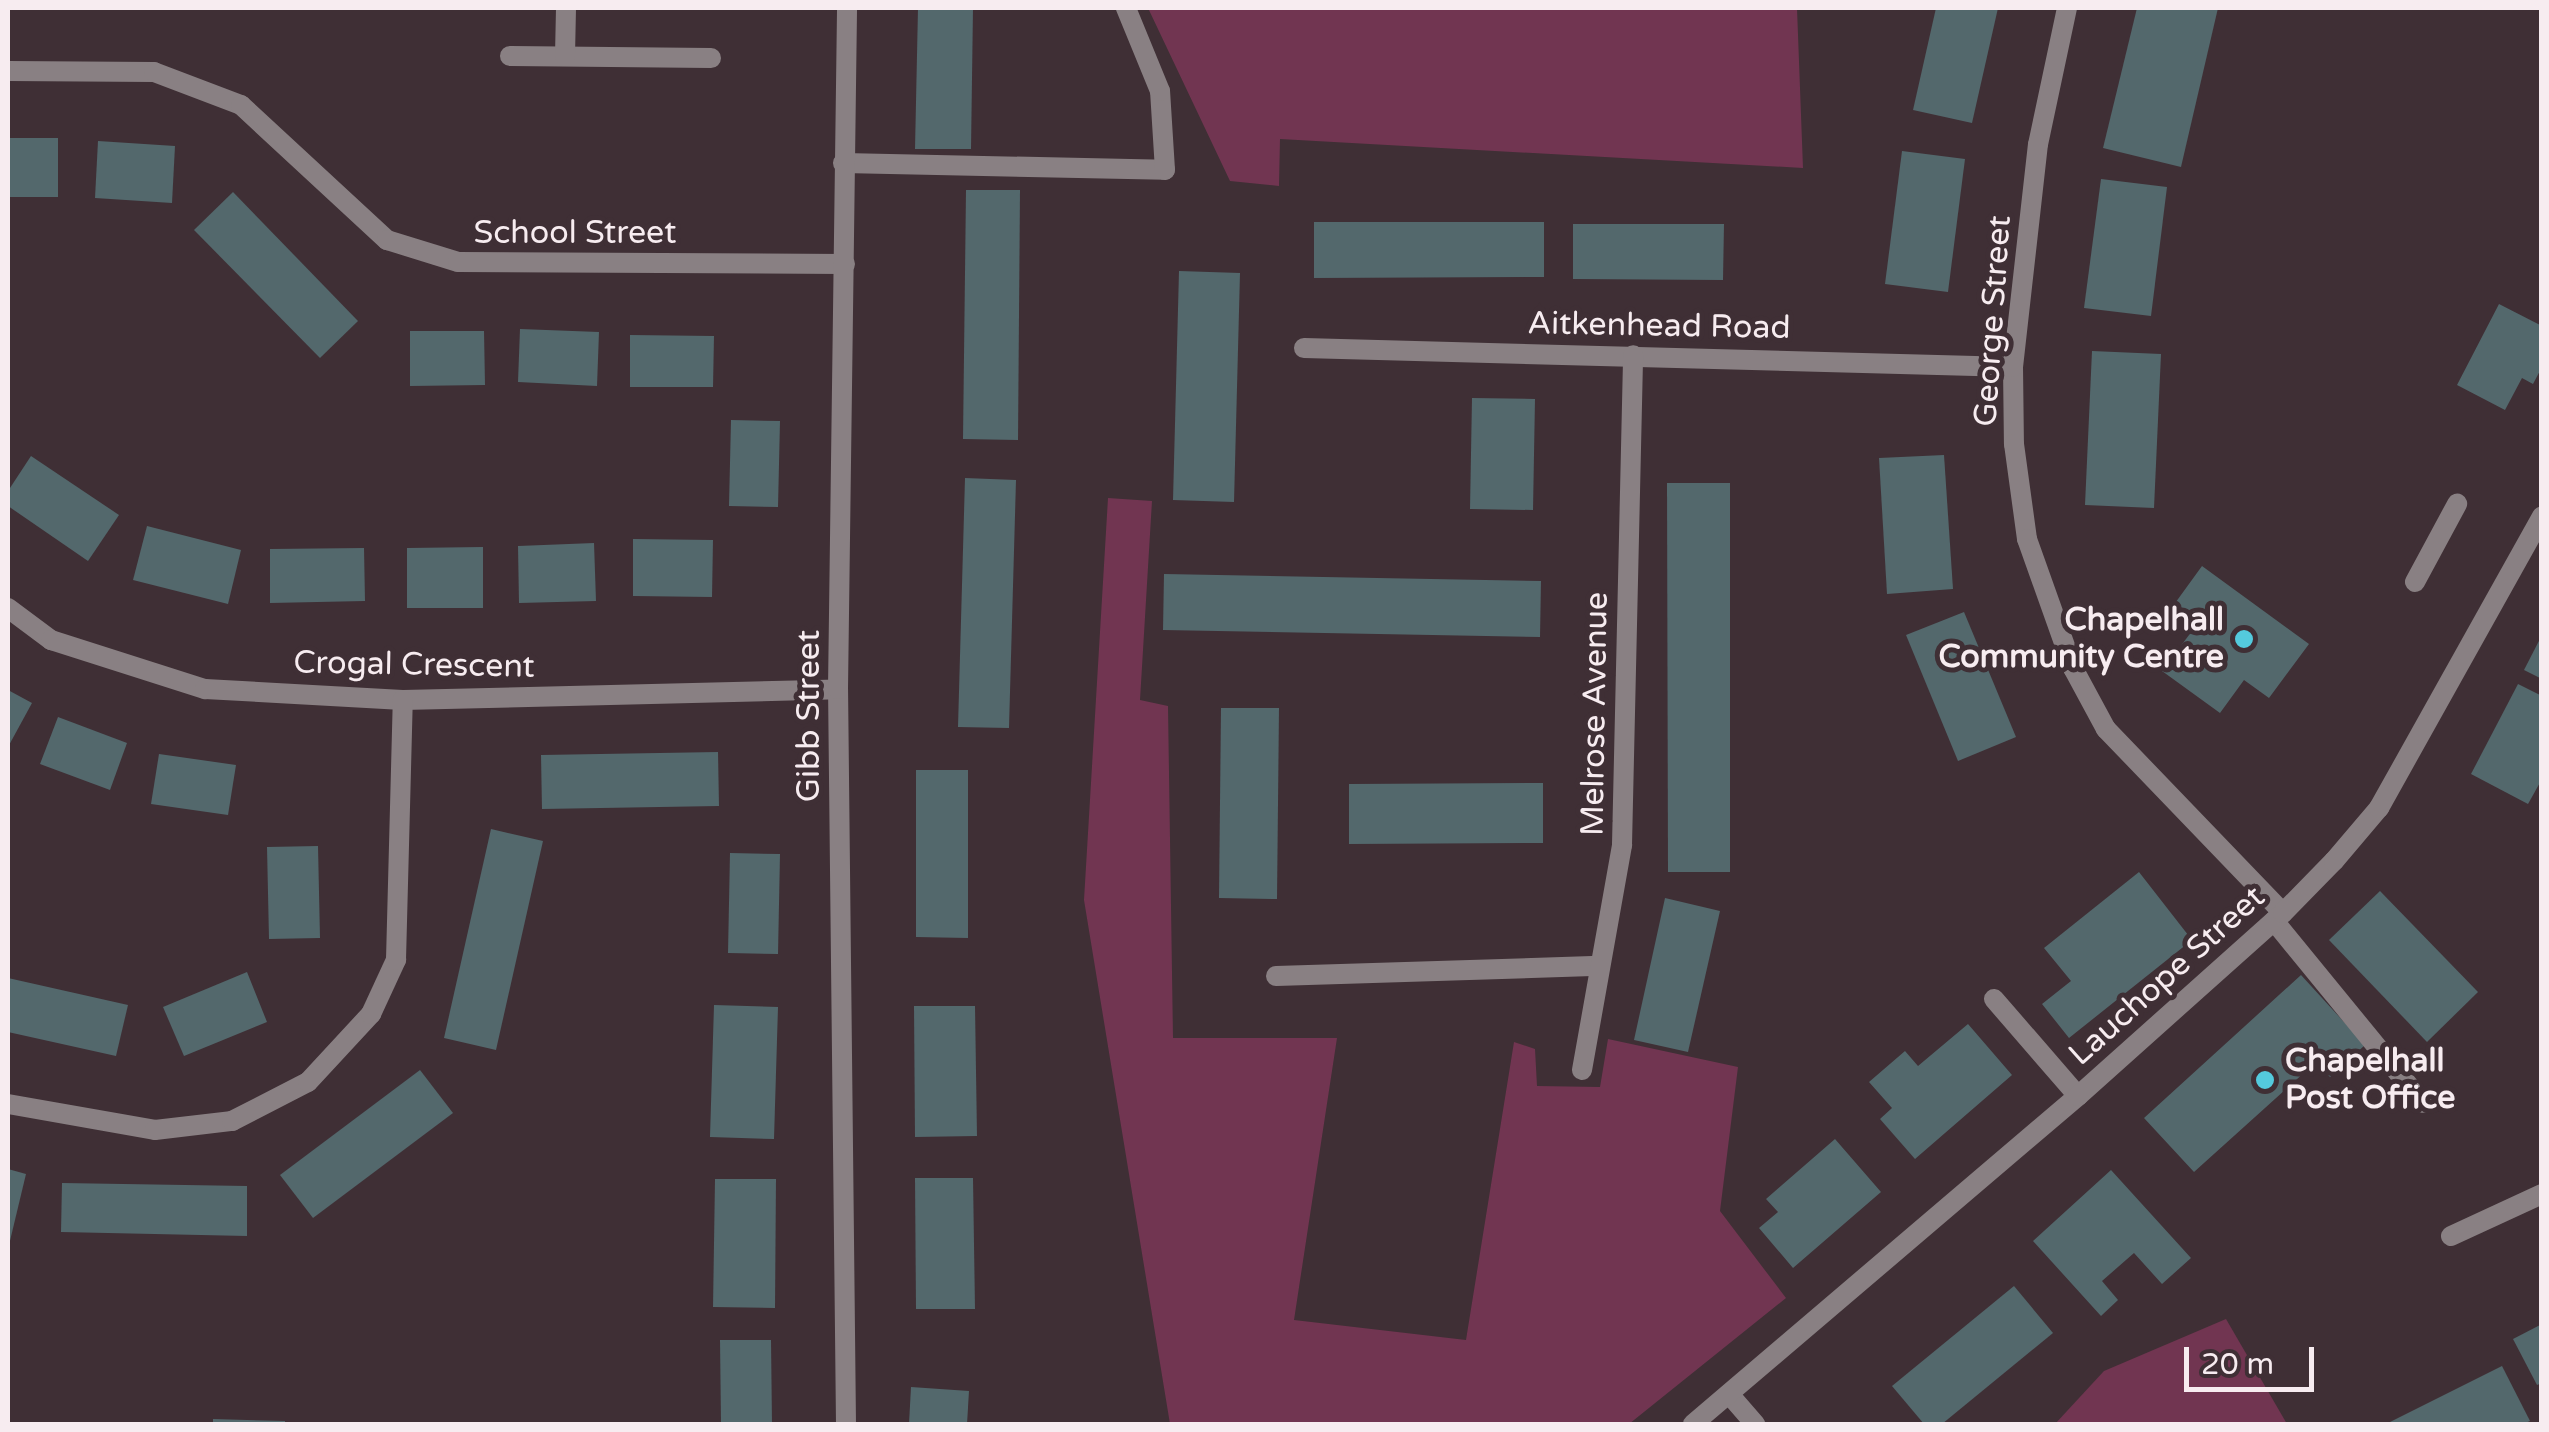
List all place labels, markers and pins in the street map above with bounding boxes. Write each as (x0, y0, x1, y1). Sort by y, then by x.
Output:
place label: Chapelhall Community Centre (1939, 602, 2224, 677)
marker: Chapelhall Community Centre (2233, 628, 2255, 650)
place label: Chapelhall Post Office (2285, 1043, 2455, 1118)
marker: Chapelhall Post Office (2254, 1069, 2276, 1091)

